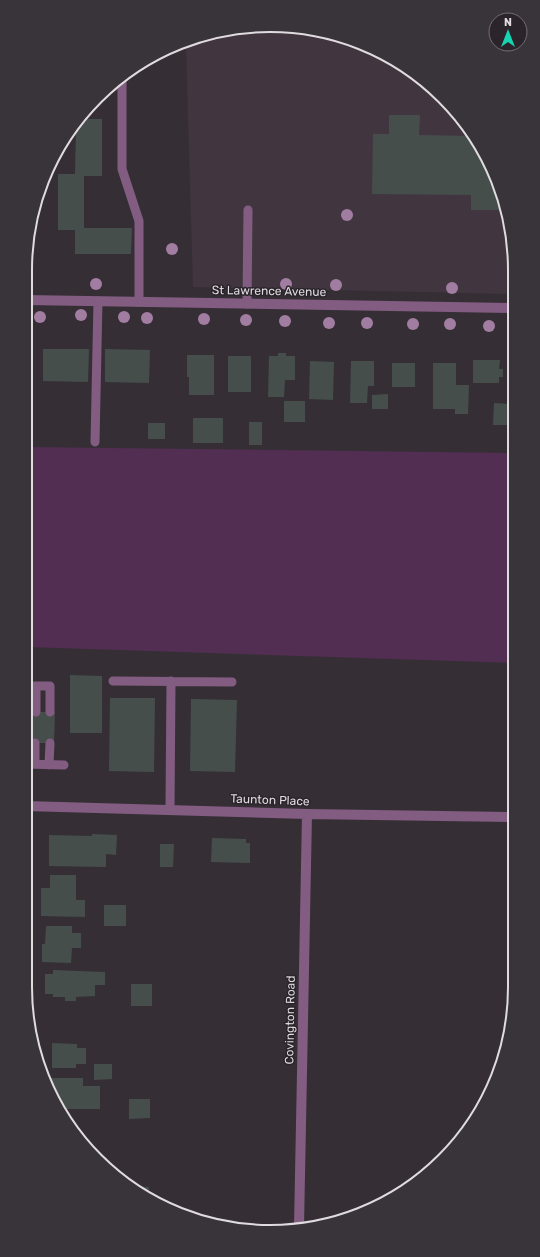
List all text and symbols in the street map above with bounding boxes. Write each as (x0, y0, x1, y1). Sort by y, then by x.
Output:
north arrow (488, 12, 528, 52)
text: N (504, 16, 512, 29)
street label: St Lawrence Avenue (212, 283, 327, 299)
street label: Taunton Place (230, 792, 310, 808)
street label: Covington Road (282, 975, 298, 1065)

